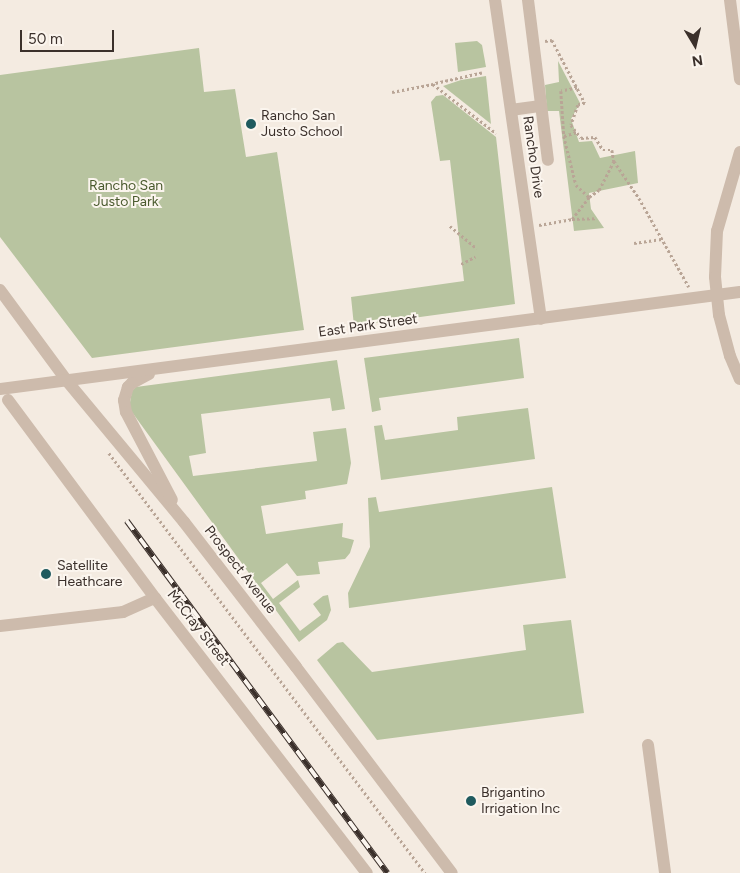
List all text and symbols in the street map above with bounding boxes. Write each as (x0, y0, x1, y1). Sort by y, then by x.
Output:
scale bar (22, 20, 116, 52)
north arrow (670, 20, 720, 70)
text: 50 m (28, 30, 63, 48)
text: N (691, 51, 704, 70)
place label: Rancho San Justo School (261, 108, 343, 140)
street label: Rancho Drive (519, 115, 547, 199)
marker: Rancho San Justo School (245, 118, 257, 130)
park label: Rancho San Justo Park (89, 178, 163, 210)
street label: East Park Street (317, 311, 419, 341)
street label: Prospect Avenue (200, 523, 280, 617)
place label: Satellite Heathcare (57, 558, 122, 590)
marker: Satellite Heathcare (39, 567, 53, 581)
street label: McCray Street (163, 587, 233, 669)
place label: Brigantino Irrigation Inc (481, 785, 560, 818)
marker: Brigantino Irrigation Inc (465, 795, 477, 807)

